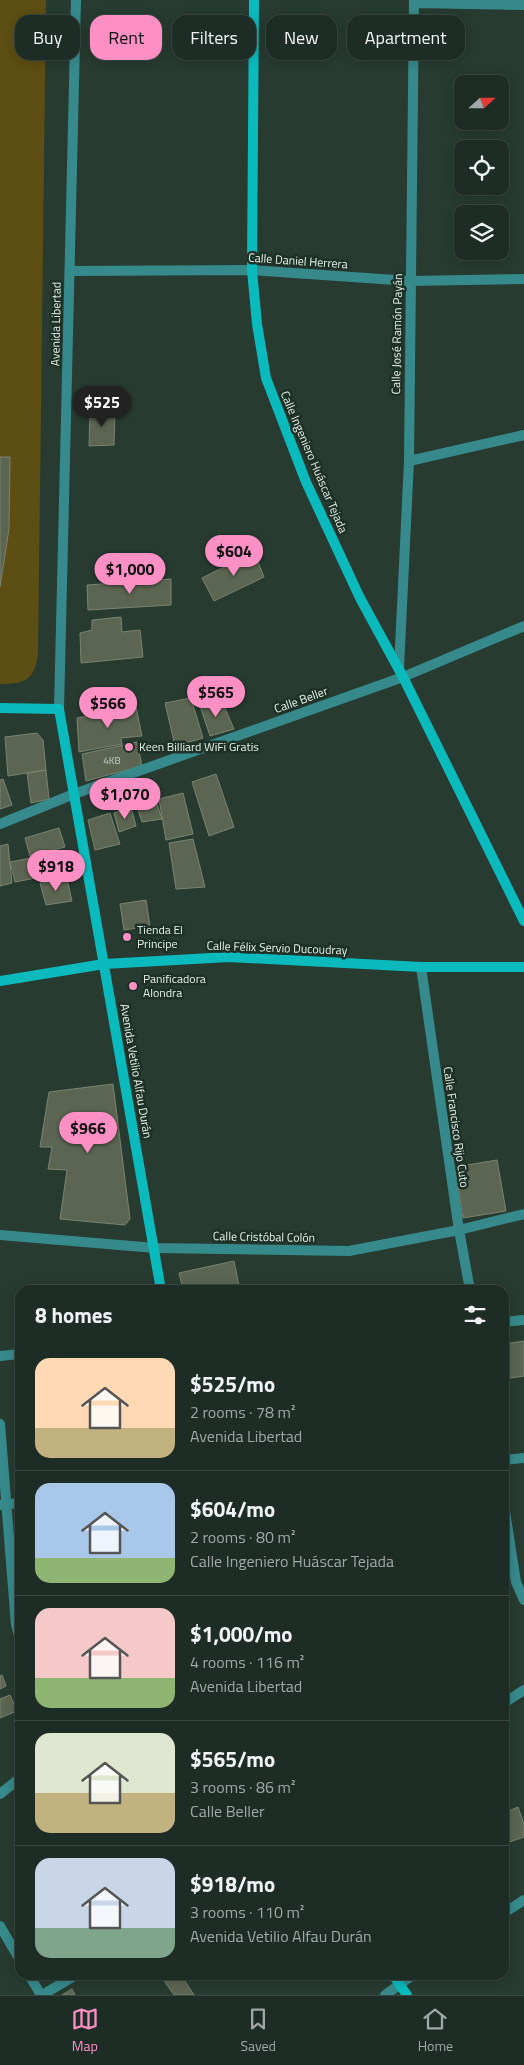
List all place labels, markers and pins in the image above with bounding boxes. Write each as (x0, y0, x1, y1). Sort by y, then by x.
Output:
pin: $525 (72, 386, 132, 428)
pin: $604 (204, 534, 264, 577)
pin: $1,000 (89, 552, 171, 595)
pin: $565 (186, 676, 246, 718)
pin: $566 (78, 686, 138, 729)
place label: Keen Billiard WiFi Gratis (139, 737, 259, 756)
marker: Keen Billiard WiFi Gratis (123, 741, 135, 753)
pin: $1,070 (84, 778, 166, 820)
pin: $918 (26, 850, 86, 892)
place label: Tienda El Principe (137, 920, 183, 953)
marker: Tienda El Principe (121, 931, 133, 943)
place label: Panificadora Alondra (143, 969, 206, 1002)
marker: Panificadora Alondra (127, 980, 139, 992)
pin: $966 (58, 1112, 118, 1154)

